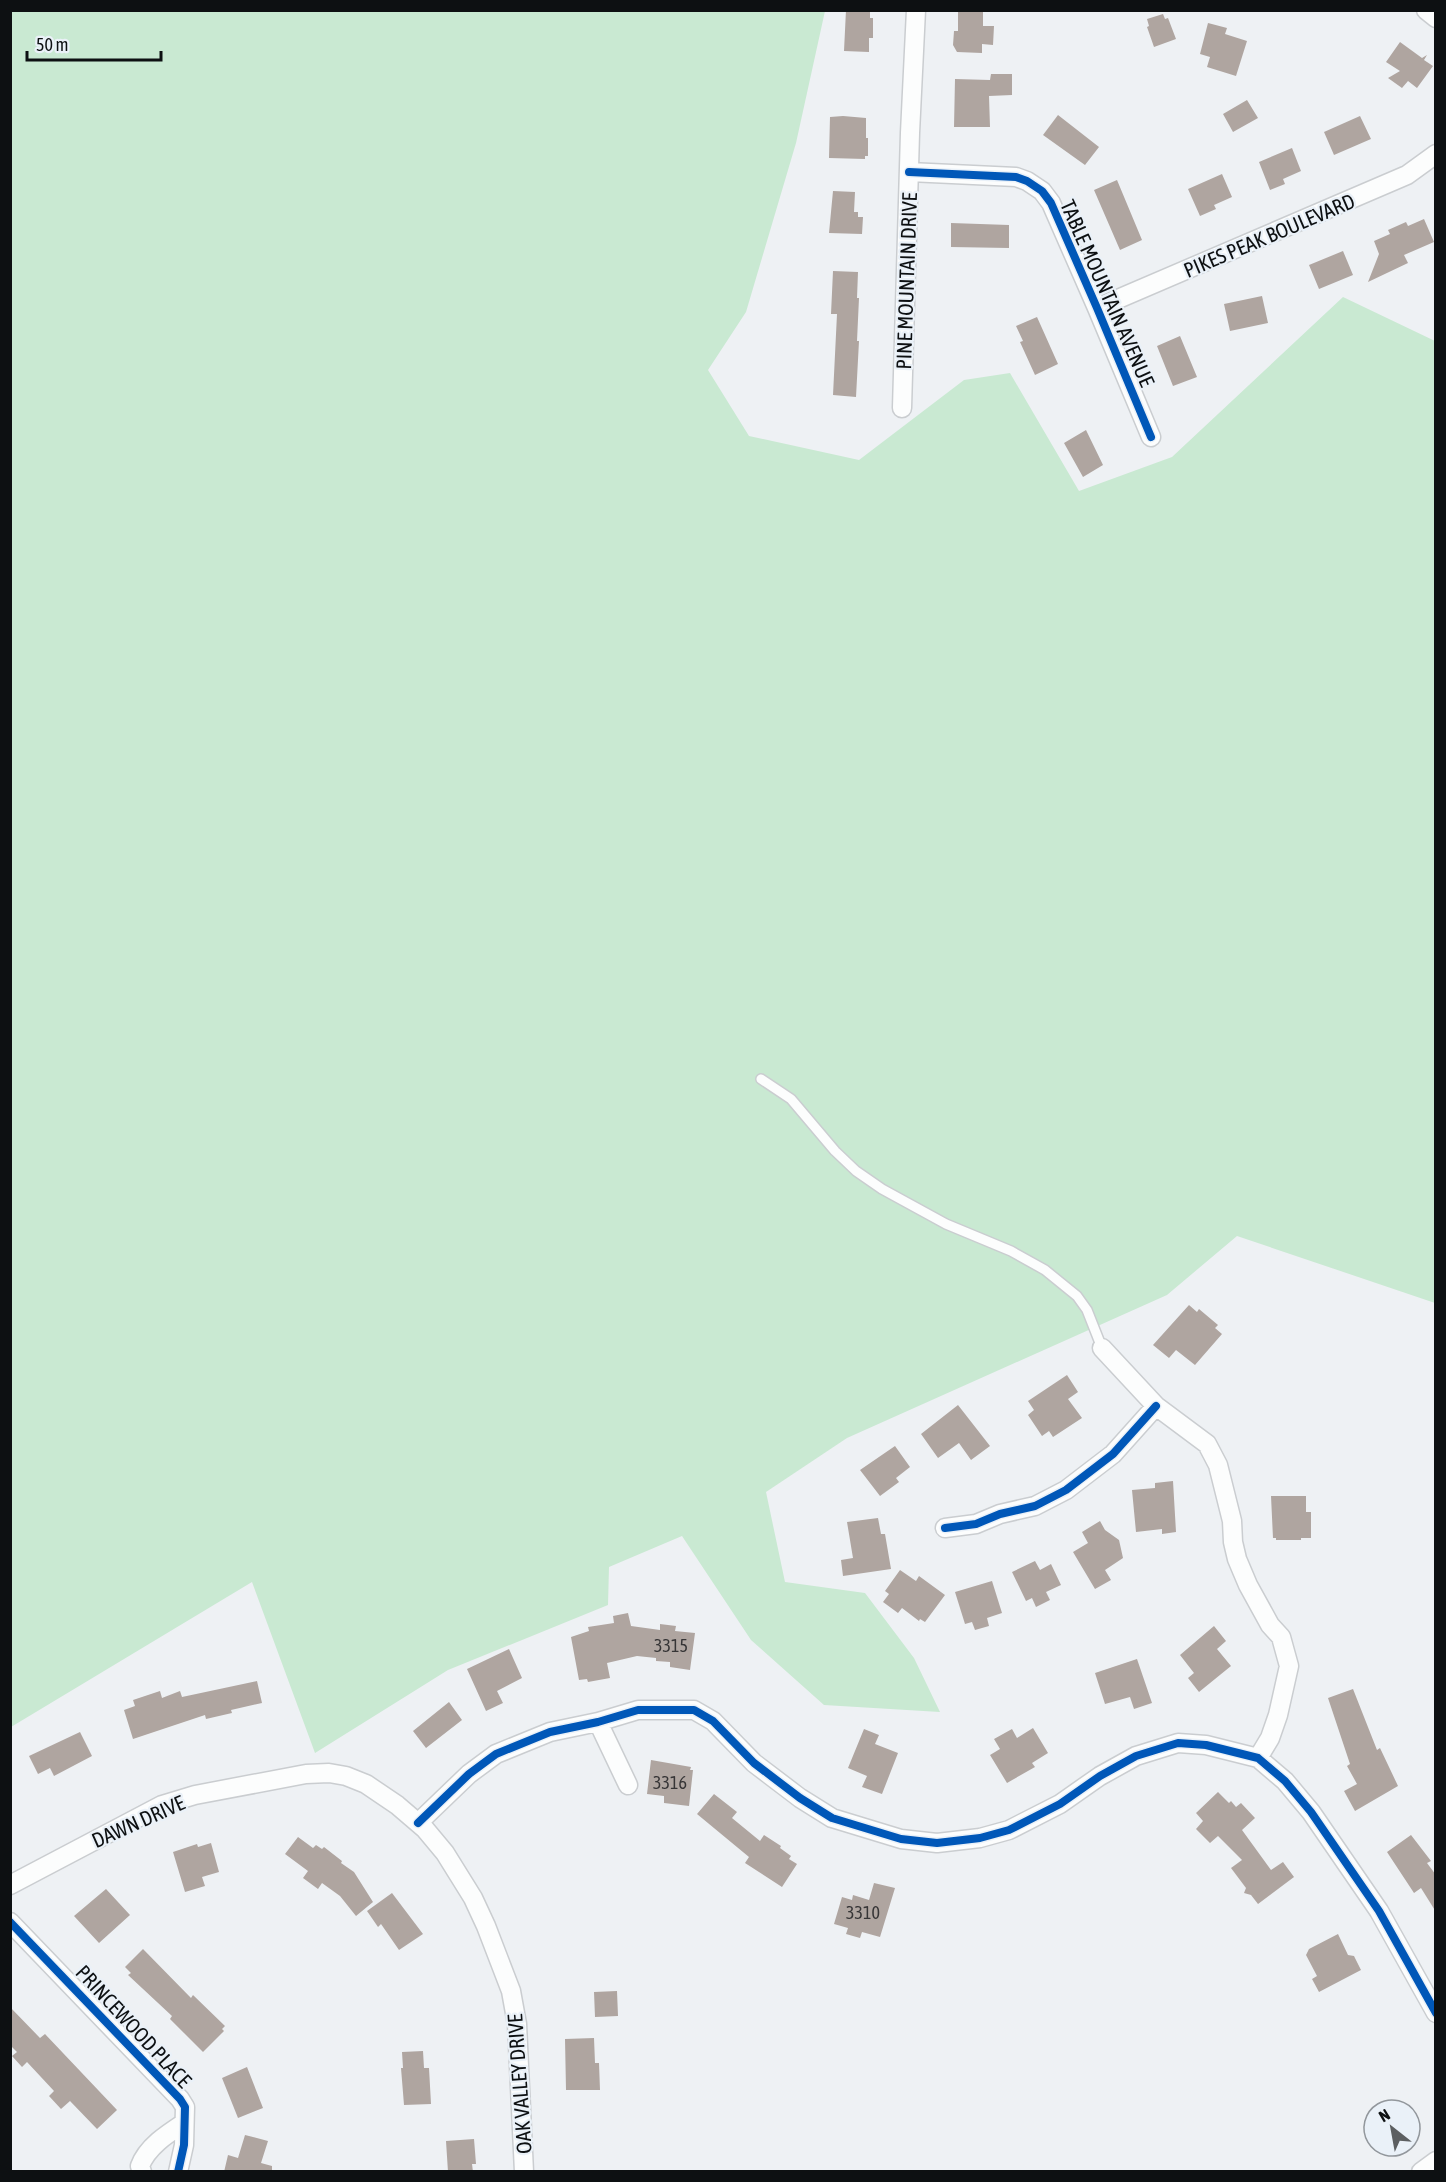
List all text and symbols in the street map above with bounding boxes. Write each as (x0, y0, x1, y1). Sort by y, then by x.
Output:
scale bar (27, 24, 160, 62)
text: 50 m (36, 34, 68, 55)
street label: PIKES PEAK BOULEVARD (1180, 188, 1358, 282)
street label: PINE MOUNTAIN DRIVE (891, 192, 921, 370)
street label: TABLE MOUNTAIN AVENUE (1056, 196, 1160, 390)
house number: 3315 (654, 1635, 688, 1656)
house number: 3316 (653, 1772, 687, 1793)
street label: DAWN DRIVE (88, 1790, 188, 1852)
house number: 3310 (846, 1902, 880, 1923)
street label: PRINCEWOOD PLACE (71, 1960, 197, 2092)
street label: OAK VALLEY DRIVE (502, 2013, 536, 2155)
north arrow (1362, 2098, 1422, 2158)
text: N (1376, 2105, 1393, 2125)

